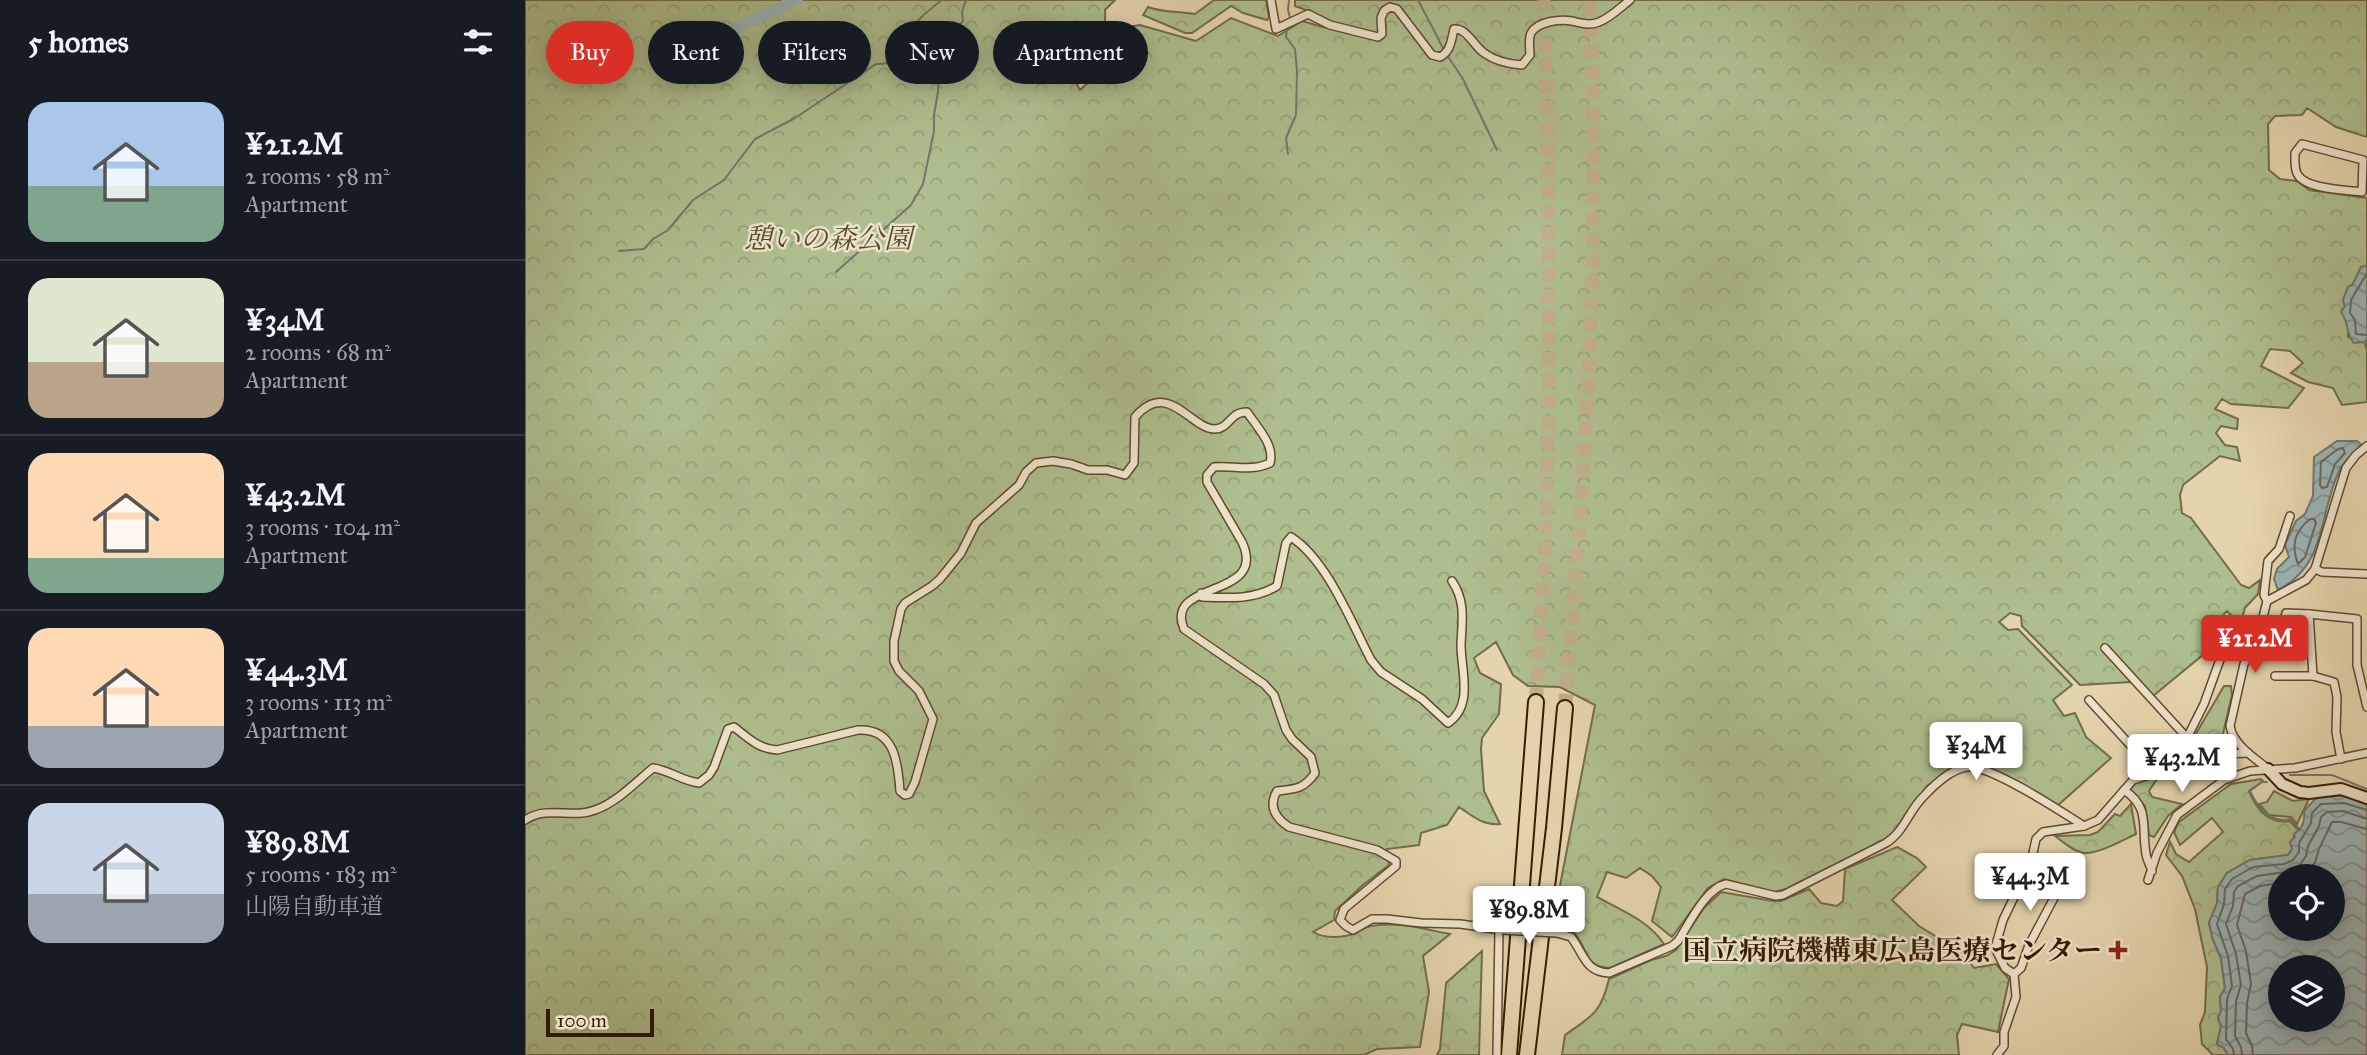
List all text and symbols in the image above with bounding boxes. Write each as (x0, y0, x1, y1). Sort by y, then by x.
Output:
chip: Buy (546, 21, 634, 84)
chip: Rent (648, 21, 744, 84)
chip: Filters (758, 21, 871, 84)
chip: New (885, 21, 979, 84)
chip: Apartment (993, 21, 1148, 84)
icon: filters (459, 23, 497, 61)
text: 5 homes (28, 24, 129, 60)
text: ¥21.2M (245, 126, 343, 162)
icon: home (84, 130, 168, 214)
text: 2 rooms · 58 m² (245, 162, 390, 190)
text: Apartment (245, 190, 348, 218)
park label: 憩いの森公園 (744, 221, 916, 256)
text: ¥34M (245, 302, 324, 338)
icon: home (84, 306, 168, 390)
text: 2 rooms · 68 m² (245, 338, 391, 366)
text: Apartment (245, 366, 348, 394)
text: ¥43.2M (245, 477, 345, 513)
icon: home (84, 481, 168, 565)
text: 3 rooms · 104 m² (245, 513, 400, 541)
text: Apartment (245, 541, 348, 569)
pin: ¥21.2M (2198, 616, 2312, 675)
text: ¥21.2M (2217, 624, 2293, 652)
text: ¥44.3M (245, 652, 348, 688)
icon: home (84, 656, 168, 740)
text: 3 rooms · 113 m² (245, 688, 392, 716)
text: Apartment (245, 716, 348, 744)
pin: ¥34M (1935, 722, 2017, 782)
text: ¥34M (1946, 731, 2006, 759)
pin: ¥43.2M (2125, 734, 2239, 794)
text: ¥43.2M (2144, 743, 2220, 771)
text: ¥89.8M (245, 824, 350, 860)
icon: home (84, 831, 168, 915)
pin: ¥44.3M (1973, 853, 2087, 913)
text: 5 rooms · 183 m² (245, 860, 397, 888)
text: ¥44.3M (1991, 862, 2069, 890)
map controls (2268, 864, 2345, 1032)
button: locate (2268, 864, 2345, 941)
pin: ¥89.8M (1472, 886, 1586, 946)
text: 山陽自動車道 (245, 892, 383, 920)
text: ¥89.8M (1489, 895, 1569, 923)
place label: 国立病院機構東広島医療センター (1683, 933, 2102, 968)
marker: 国立病院機構東広島医療センター (2108, 940, 2128, 960)
button: layers (2268, 955, 2345, 1032)
scale bar (546, 1006, 655, 1038)
text: 100 m (557, 1009, 607, 1032)

